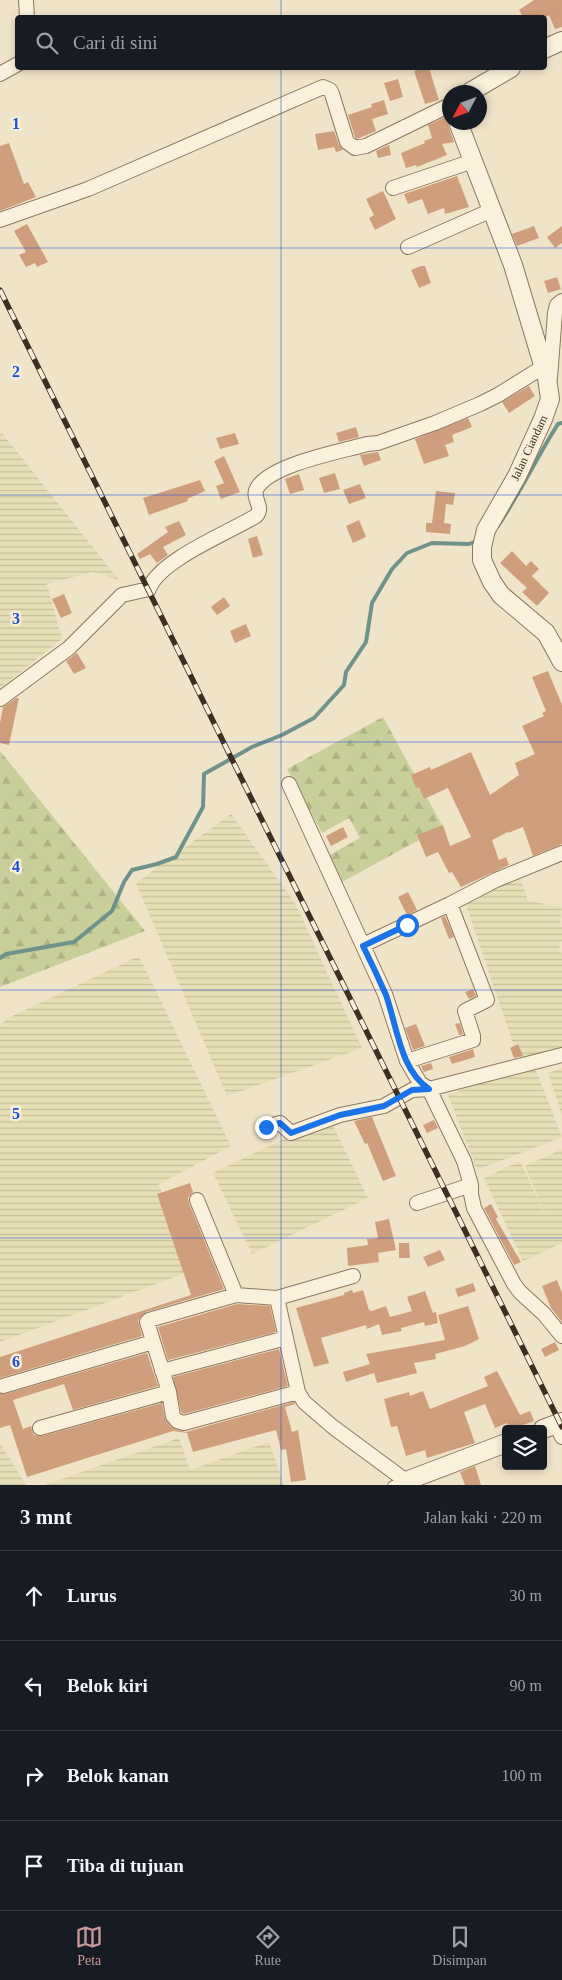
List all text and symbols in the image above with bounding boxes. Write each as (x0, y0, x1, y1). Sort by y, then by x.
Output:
search box (15, 15, 547, 70)
icon: search (33, 29, 61, 57)
text: Cari di sini (73, 32, 157, 53)
north arrow (442, 85, 487, 130)
text: 1 (12, 115, 20, 132)
text: 2 (12, 363, 20, 380)
street label: Jalan Ciandam (508, 412, 551, 483)
text: 3 (12, 610, 20, 627)
text: 4 (12, 858, 20, 875)
route start (396, 914, 419, 937)
text: 5 (12, 1105, 20, 1122)
route end (255, 1116, 278, 1139)
text: 6 (12, 1353, 20, 1370)
map controls (502, 1425, 547, 1470)
button: layers (502, 1425, 547, 1470)
text: 3 mnt (20, 1505, 72, 1529)
text: Jalan kaki · 220 m (424, 1509, 542, 1526)
icon: ahead (20, 1582, 48, 1610)
text: Lurus (67, 1585, 117, 1606)
text: 30 m (510, 1587, 542, 1604)
icon: left (20, 1672, 48, 1700)
text: Belok kiri (67, 1675, 148, 1696)
text: 90 m (510, 1677, 542, 1694)
icon: right (20, 1762, 48, 1790)
text: Belok kanan (67, 1765, 169, 1786)
text: 100 m (502, 1767, 542, 1784)
icon: arrive (20, 1852, 48, 1880)
text: Tiba di tujuan (67, 1855, 184, 1876)
tab: Peta (75, 1923, 103, 1969)
tab: Rute (254, 1923, 282, 1969)
tab: Disimpan (432, 1923, 487, 1969)

